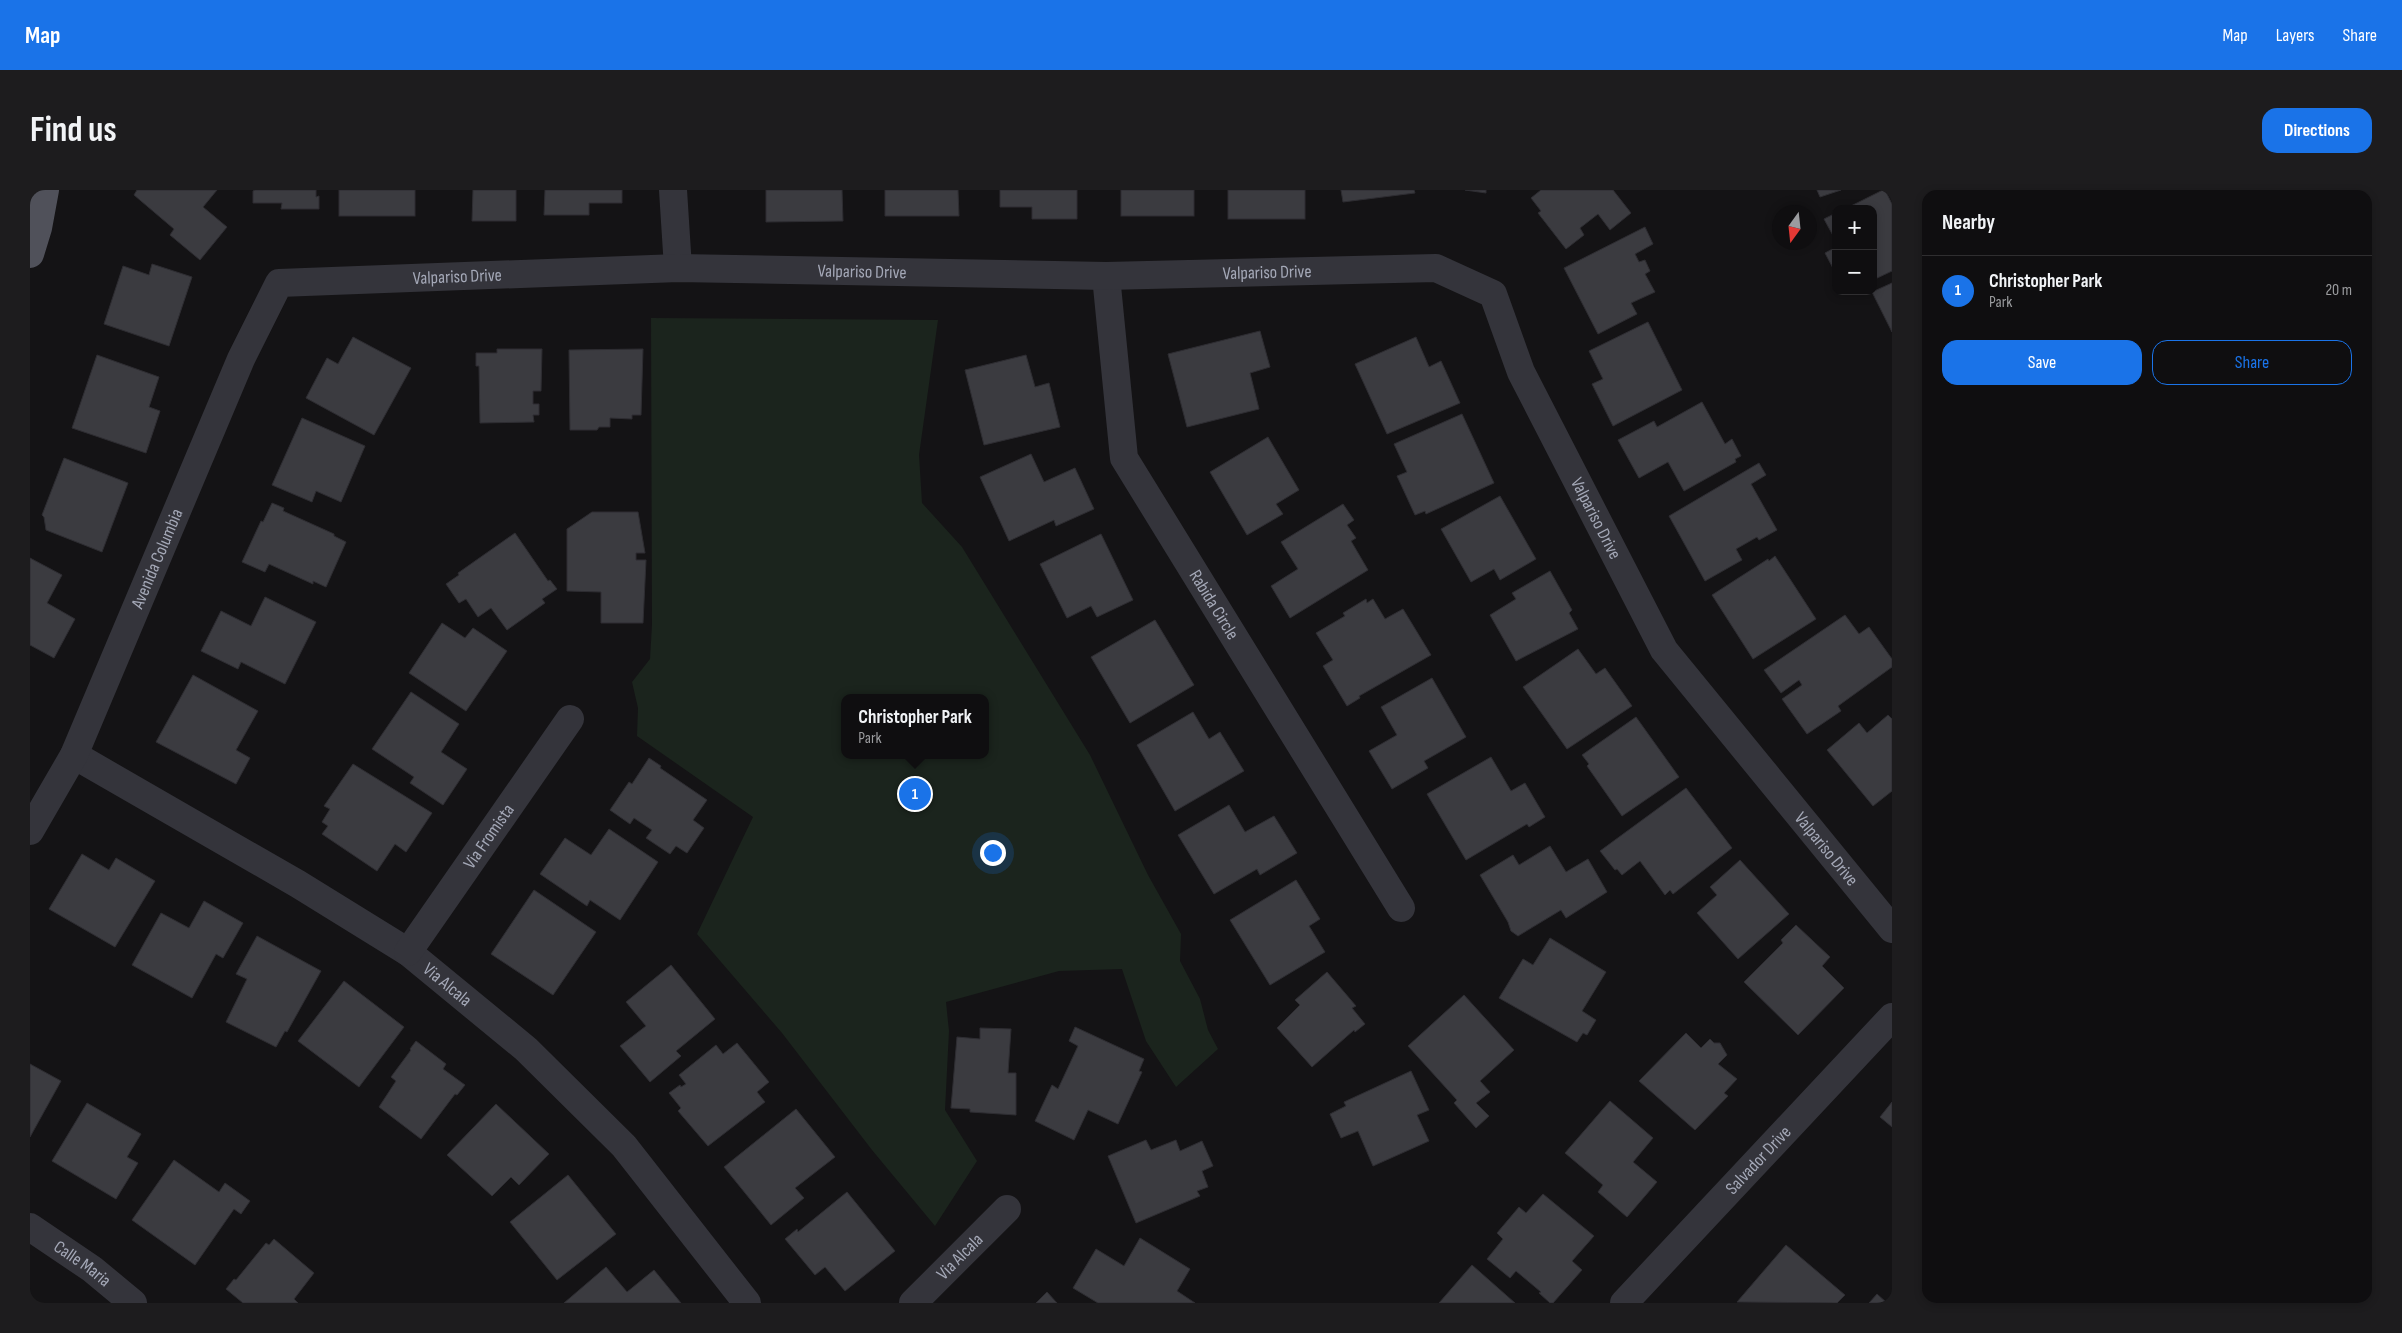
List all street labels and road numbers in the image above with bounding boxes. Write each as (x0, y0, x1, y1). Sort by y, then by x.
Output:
street label: Valpariso Drive (817, 261, 907, 283)
street label: Valpariso Drive (1222, 261, 1312, 284)
street label: Valpariso Drive (412, 265, 502, 289)
street label: Valpariso Drive (1566, 474, 1625, 563)
street label: Avenida Columbia (127, 506, 188, 613)
street label: Rabida Circle (1184, 566, 1243, 644)
street label: Via Fromista (459, 800, 519, 873)
street label: Valpariso Drive (1790, 808, 1862, 890)
street label: Via Alcala (419, 959, 476, 1011)
street label: Salvador Drive (1721, 1122, 1796, 1199)
street label: Via Alcala (933, 1229, 988, 1284)
street label: Calle Maria (50, 1236, 115, 1291)

